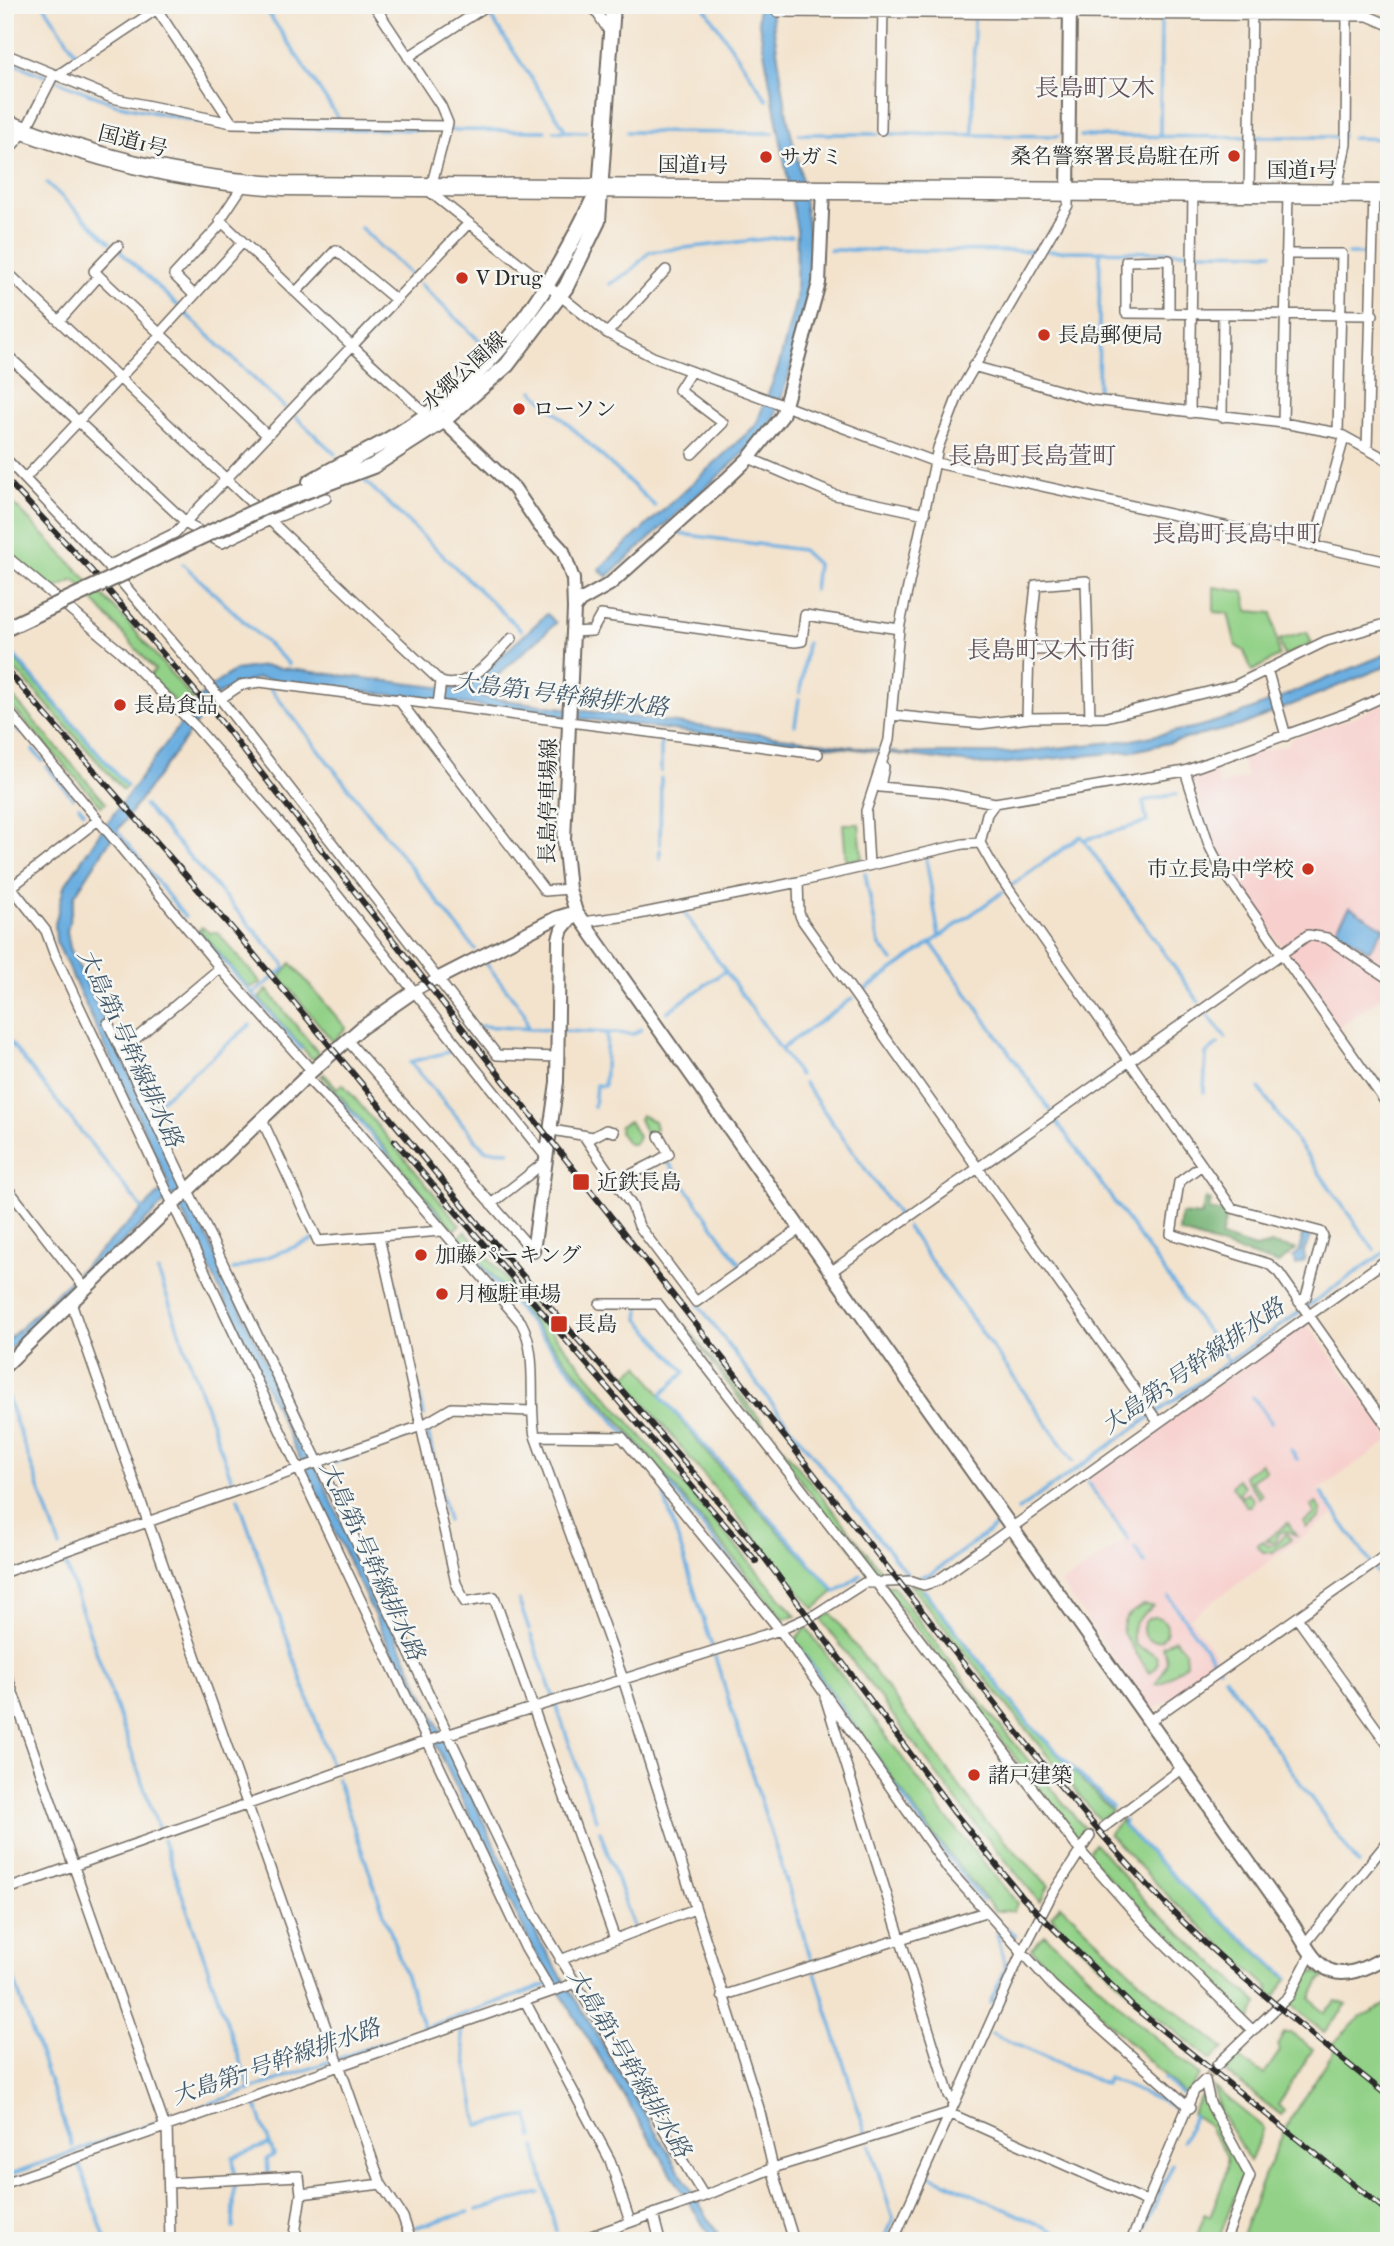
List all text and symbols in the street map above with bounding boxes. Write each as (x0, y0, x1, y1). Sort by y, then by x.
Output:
district label: 長島町又木 (1035, 74, 1155, 102)
street label: 国道1号 (96, 121, 170, 161)
place label: 桑名警察署長島駐在所 (1010, 144, 1220, 168)
place label: サガミ (780, 145, 843, 169)
marker: 桑名警察署長島駐在所 (1226, 148, 1242, 164)
marker: サガミ (758, 149, 774, 165)
street label: 国道1号 (658, 152, 728, 178)
street label: 国道1号 (1267, 158, 1337, 182)
place label: V Drug (475, 266, 543, 290)
marker: V Drug (454, 270, 470, 286)
place label: 長島郵便局 (1058, 323, 1163, 347)
street label: 水郷公園線 (417, 327, 511, 415)
marker: 長島郵便局 (1036, 327, 1052, 343)
place label: ローソン (533, 397, 616, 421)
marker: ローソン (511, 401, 527, 417)
district label: 長島町長島萱町 (948, 442, 1116, 470)
district label: 長島町長島中町 (1152, 520, 1320, 548)
district label: 長島町又木市街 (967, 636, 1135, 664)
water label: 大島第1号幹線排水路 (452, 668, 672, 722)
place label: 長島食品 (134, 693, 218, 717)
marker: 長島食品 (112, 697, 128, 713)
street label: 長島停車場線 (535, 738, 561, 864)
place label: 市立長島中学校 (1147, 857, 1294, 881)
marker: 市立長島中学校 (1300, 861, 1316, 877)
water label: 大島第1号幹線排水路 (72, 945, 189, 1153)
place label: 近鉄長島 (597, 1170, 681, 1194)
marker: 近鉄長島 (571, 1172, 591, 1192)
place label: 加藤パーキング (435, 1243, 581, 1267)
marker: 加藤パーキング (413, 1247, 429, 1263)
place label: 月極駐車場 (456, 1282, 561, 1306)
marker: 月極駐車場 (434, 1286, 450, 1302)
water label: 大島第3号幹線排水路 (1097, 1292, 1291, 1439)
place label: 長島 (575, 1312, 617, 1336)
marker: 長島 (549, 1314, 569, 1334)
water label: 大島第1号幹線排水路 (314, 1458, 431, 1666)
place label: 諸戸建築 (988, 1763, 1072, 1787)
marker: 諸戸建築 (966, 1767, 982, 1783)
water label: 大島第1号幹線排水路 (562, 1964, 697, 2164)
water label: 大島第7号幹線排水路 (168, 2013, 385, 2110)

